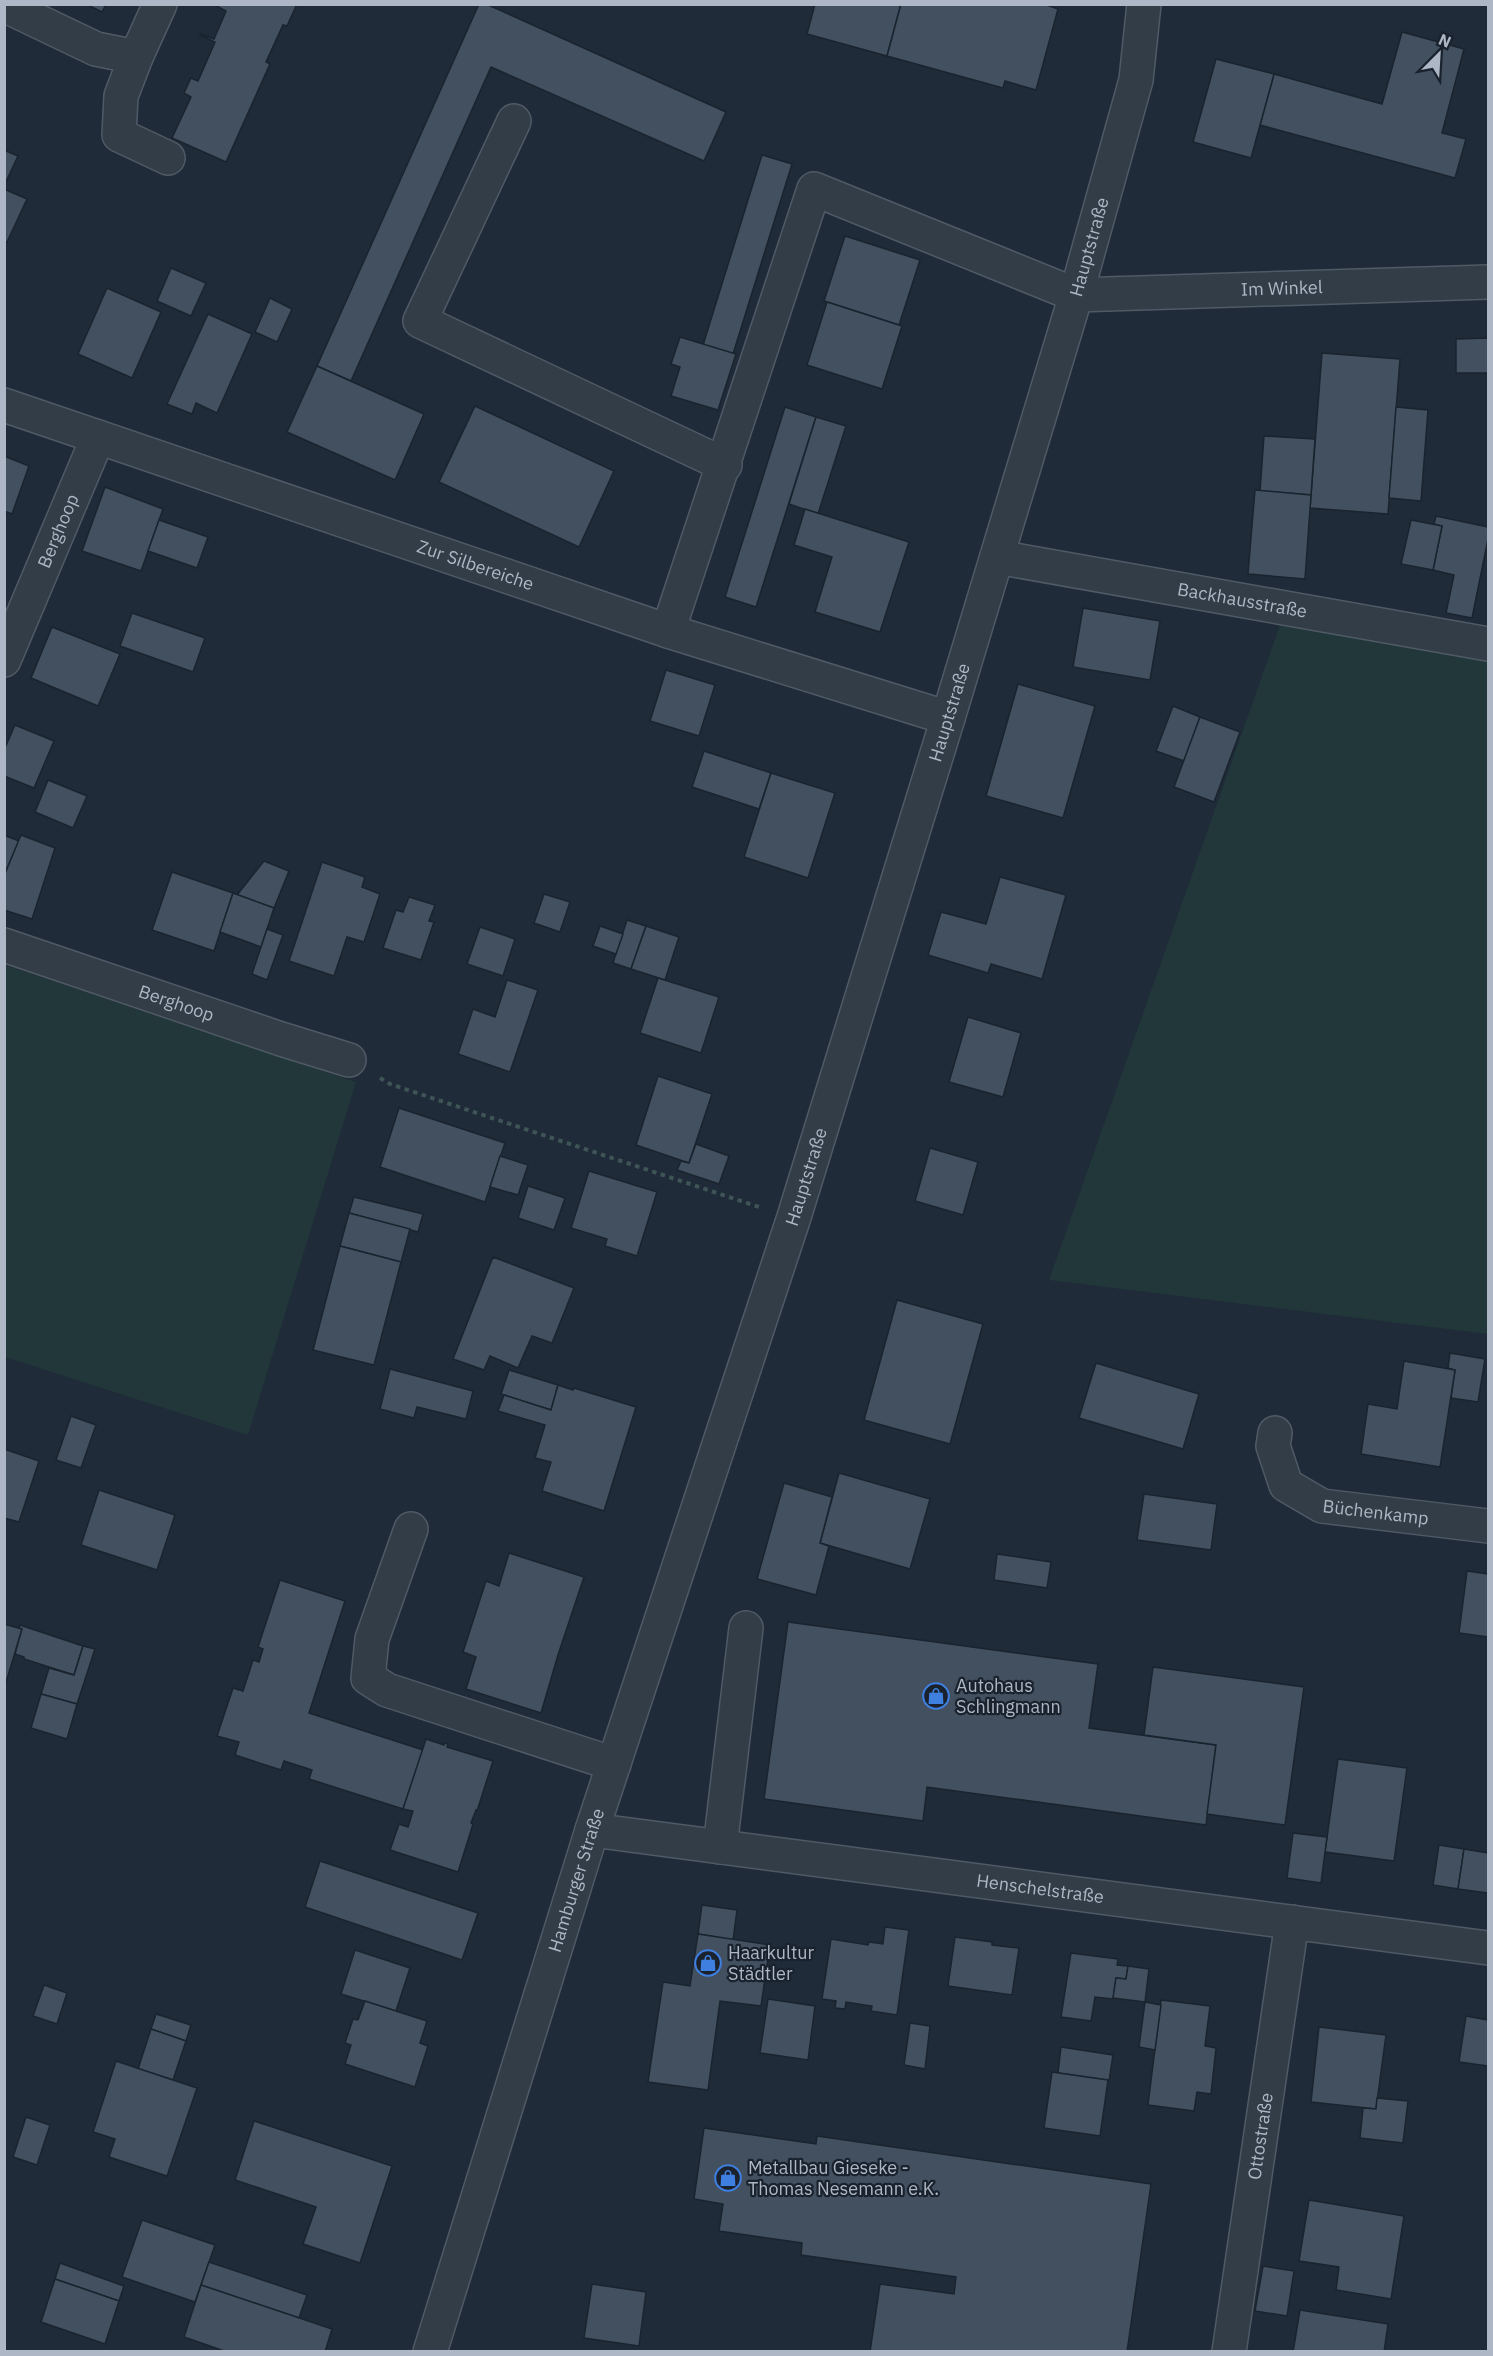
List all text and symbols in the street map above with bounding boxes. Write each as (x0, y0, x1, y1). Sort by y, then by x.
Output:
north arrow (1409, 24, 1469, 84)
text: N (1436, 29, 1454, 52)
street label: Hauptstraße (1064, 195, 1114, 299)
street label: Im Winkel (1240, 275, 1323, 301)
street label: Berghoop (32, 490, 84, 571)
street label: Zur Silbereiche (414, 534, 537, 596)
street label: Backhausstraße (1176, 577, 1309, 623)
street label: Hauptstraße (923, 660, 975, 764)
street label: Berghoop (136, 980, 217, 1026)
street label: Hauptstraße (780, 1125, 832, 1229)
street label: Büchenkamp (1321, 1494, 1430, 1530)
place label: Autohaus Schlingmann (956, 1674, 1061, 1718)
shop icon: Autohaus Schlingmann (921, 1681, 951, 1711)
street label: Hamburger Straße (543, 1805, 609, 1955)
street label: Henschelstraße (975, 1869, 1105, 1908)
place label: Haarkultur Städtler (728, 1941, 814, 1985)
shop icon: Haarkultur Städtler (693, 1948, 723, 1978)
street label: Ottostraße (1242, 2091, 1278, 2181)
place label: Metallbau Gieseke - Thomas Nesemann e.K. (748, 2156, 939, 2200)
shop icon: Metallbau Gieseke - Thomas Nesemann e.K. (713, 2163, 743, 2193)

